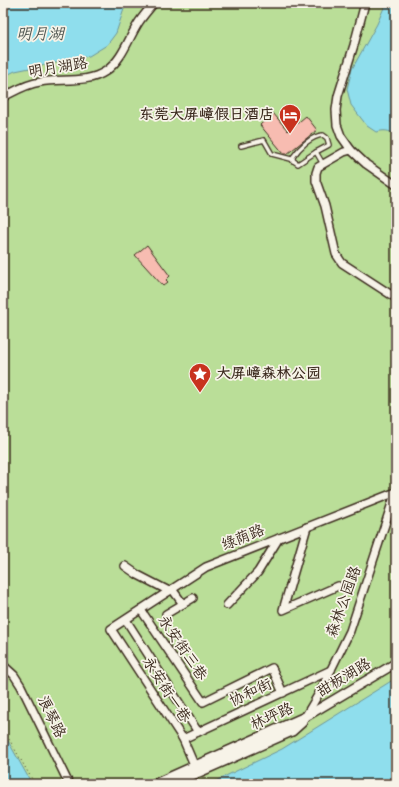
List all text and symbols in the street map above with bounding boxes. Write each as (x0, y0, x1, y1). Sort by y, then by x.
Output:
water label: 明月湖 (16, 24, 66, 45)
street label: 明月湖路 (27, 53, 89, 83)
hotel icon: 东莞大屏嶂假日酒店 (277, 102, 303, 135)
place label: 东莞大屏嶂假日酒店 (139, 105, 274, 125)
place icon: 大屏嶂森林公园 (187, 361, 213, 394)
place label: 大屏嶂森林公园 (216, 364, 321, 384)
street label: 绿荫路 (218, 520, 268, 556)
street label: 森林公园路 (322, 563, 366, 641)
street label: 永安街三巷 (153, 611, 211, 685)
street label: 永安街一巷 (137, 653, 195, 727)
street label: 甜板湖路 (313, 654, 375, 702)
street label: 协和街 (226, 674, 276, 712)
street label: 浪琴路 (32, 692, 70, 742)
street label: 林坪路 (247, 699, 297, 735)

